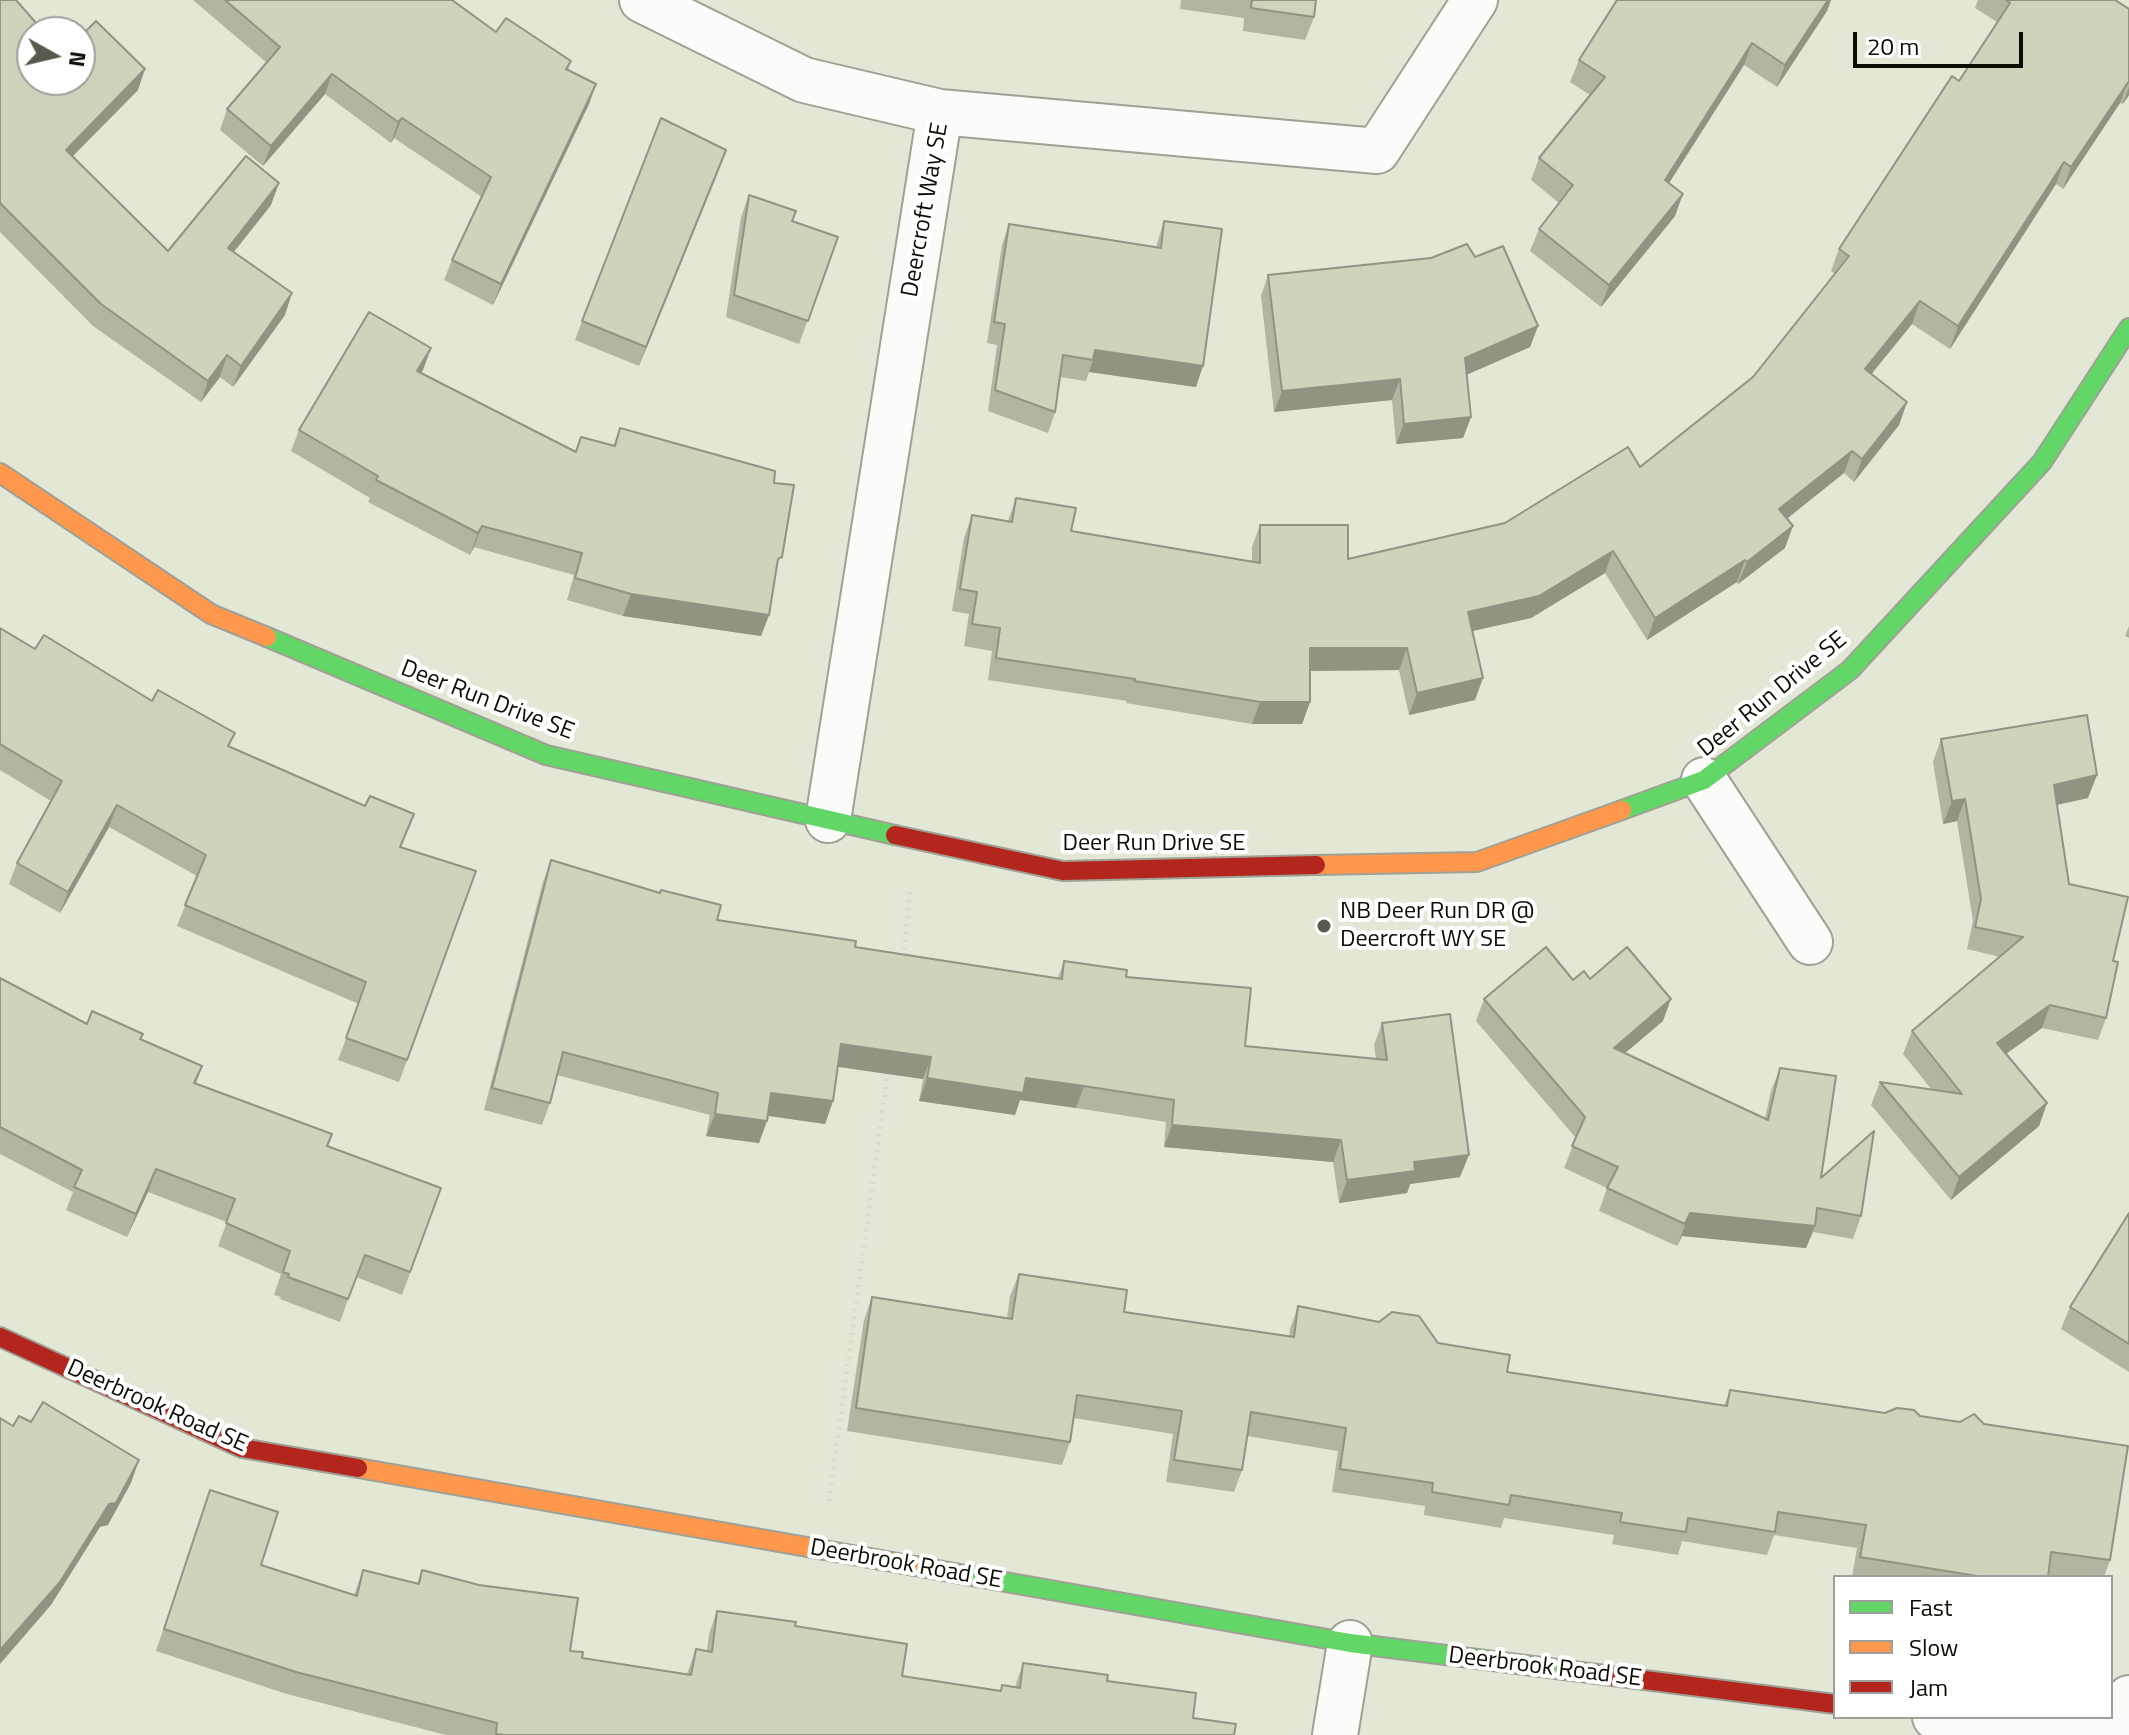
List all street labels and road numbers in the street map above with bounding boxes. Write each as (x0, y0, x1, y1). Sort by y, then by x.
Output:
street label: Deercroft Way SE (896, 121, 956, 299)
street label: Deer Run Drive SE (1693, 626, 1853, 764)
street label: Deer Run Drive SE (396, 655, 578, 747)
street label: Deer Run Drive SE (1063, 830, 1245, 858)
street label: Deerbrook Road SE (62, 1354, 252, 1460)
street label: Deerbrook Road SE (808, 1534, 1004, 1596)
street label: Deerbrook Road SE (1447, 1642, 1643, 1694)

